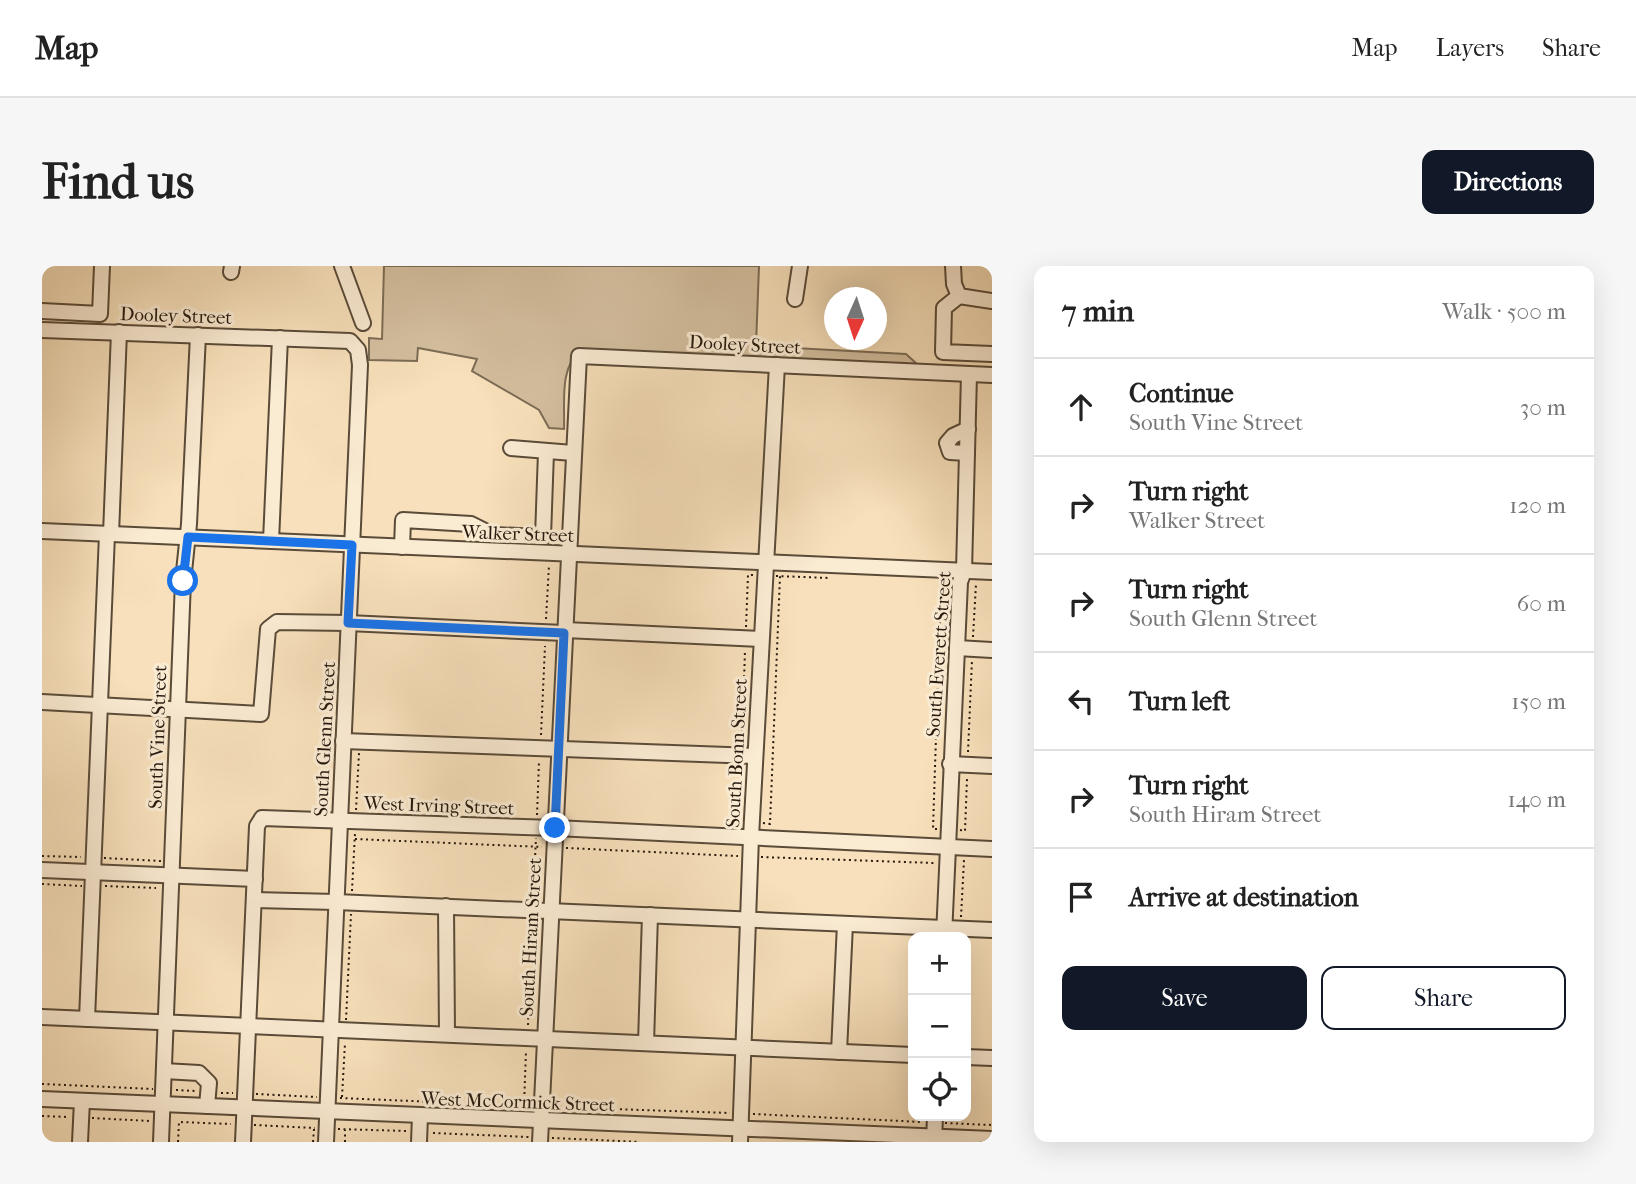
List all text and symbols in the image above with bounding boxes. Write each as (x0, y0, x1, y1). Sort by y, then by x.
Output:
text: Map (35, 29, 98, 68)
text: Map (1352, 34, 1398, 62)
text: Layers (1436, 34, 1504, 62)
text: Share (1542, 34, 1601, 62)
button: Directions (1422, 150, 1594, 214)
text: Find us (42, 153, 194, 211)
north arrow (824, 287, 887, 350)
text: 7 min (1062, 294, 1134, 329)
text: Walk · 500 m (1442, 298, 1566, 325)
street label: Dooley Street (120, 303, 233, 329)
street label: Dooley Street (688, 331, 802, 359)
text: Continue (1129, 378, 1234, 409)
icon: ahead (1062, 388, 1100, 426)
text: 30 m (1520, 394, 1566, 421)
text: South Vine Street (1129, 409, 1303, 436)
text: Turn right (1129, 476, 1249, 507)
icon: right (1062, 486, 1100, 524)
text: 120 m (1509, 492, 1566, 519)
text: Walker Street (1129, 507, 1265, 534)
street label: Walker Street (460, 521, 575, 547)
route start (167, 565, 198, 596)
street label: South Everett Street (922, 570, 956, 738)
text: Turn right (1129, 574, 1249, 605)
icon: right (1062, 584, 1100, 622)
text: 60 m (1517, 590, 1566, 617)
text: South Glenn Street (1129, 605, 1318, 632)
street label: South Glenn Street (310, 661, 340, 817)
street label: South Vine Street (144, 664, 172, 809)
street label: South Bonn Street (722, 678, 752, 828)
icon: left (1062, 682, 1100, 720)
text: Turn left (1129, 686, 1230, 717)
text: 150 m (1511, 688, 1566, 715)
text: Turn right (1129, 770, 1249, 801)
icon: right (1062, 780, 1100, 818)
text: 140 m (1507, 786, 1566, 813)
street label: West Irving Street (362, 792, 515, 820)
text: South Hiram Street (1129, 801, 1322, 828)
route end (539, 812, 570, 843)
street label: South Hiram Street (516, 857, 546, 1017)
icon: arrive (1062, 878, 1100, 916)
text: Arrive at destination (1129, 882, 1359, 913)
map controls (908, 932, 971, 1121)
button: + (908, 932, 971, 995)
button: Save (1062, 966, 1307, 1030)
button: Share (1321, 966, 1566, 1030)
button: − (908, 995, 971, 1058)
button: locate (908, 1058, 971, 1121)
street label: West McCormick Street (420, 1088, 616, 1116)

